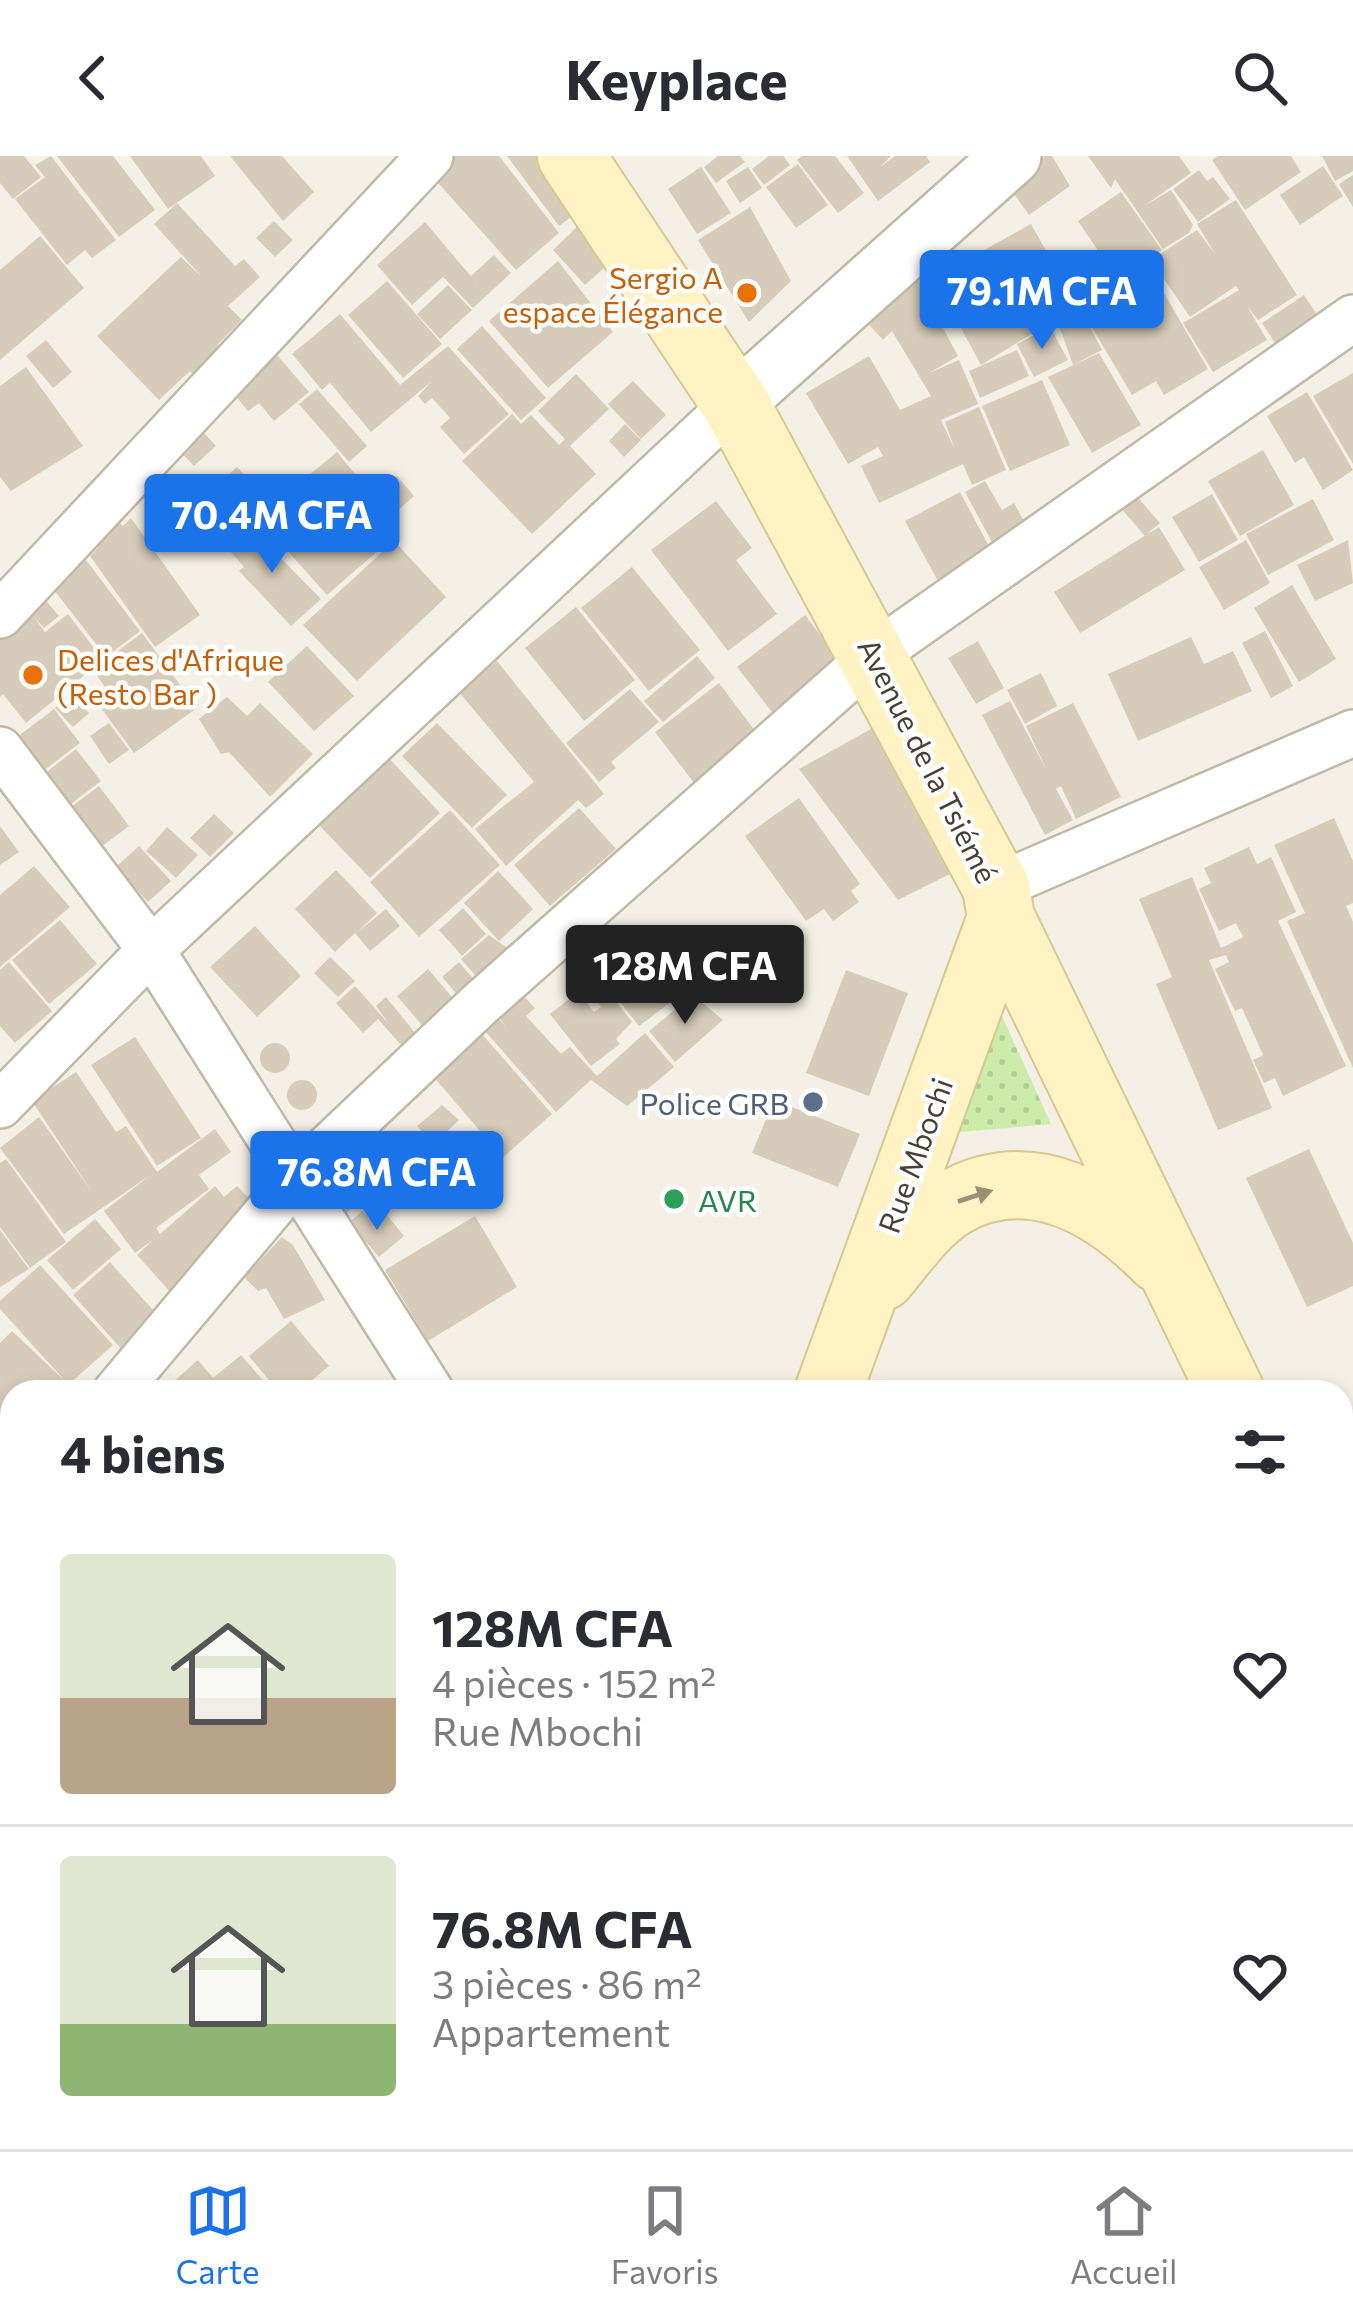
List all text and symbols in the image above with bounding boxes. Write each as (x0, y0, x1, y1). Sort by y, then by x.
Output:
icon: back (60, 45, 126, 111)
text: Keyplace (565, 45, 788, 111)
icon: search (1227, 45, 1293, 111)
pin: 79.1M CFA (905, 250, 1179, 352)
place label: Sergio A espace Élégance (503, 258, 723, 329)
text: 79.1M CFA (947, 265, 1137, 313)
marker: Sergio A espace Élégance (734, 280, 760, 306)
pin: 70.4M CFA (135, 474, 409, 576)
text: 70.4M CFA (171, 489, 373, 537)
street label: Avenue de la Tsiémé (851, 631, 1007, 889)
place label: Delices d'Afrique (Resto Bar ) (57, 640, 284, 711)
marker: Delices d'Afrique (Resto Bar ) (20, 662, 46, 688)
pin: 128M CFA (561, 925, 809, 1027)
text: 128M CFA (593, 940, 777, 988)
street label: Rue Mbochi (869, 1072, 959, 1238)
place label: Police GRB (640, 1084, 789, 1121)
marker: Police GRB (800, 1089, 826, 1115)
pin: 76.8M CFA (240, 1131, 514, 1233)
text: 76.8M CFA (277, 1146, 477, 1194)
place label: AVR (698, 1181, 757, 1218)
marker: AVR (661, 1186, 687, 1212)
one-way arrow (957, 1186, 993, 1205)
icon: filters (1227, 1419, 1293, 1485)
text: 4 biens (60, 1421, 226, 1484)
text: 128M CFA (432, 1595, 673, 1658)
icon: home (156, 1602, 300, 1746)
icon: heart (1227, 1641, 1293, 1707)
text: 4 pièces · 152 m² (432, 1658, 716, 1706)
text: Rue Mbochi (432, 1706, 643, 1754)
text: 76.8M CFA (432, 1896, 693, 1959)
icon: home (156, 1904, 300, 2048)
icon: heart (1227, 1943, 1293, 2009)
text: 3 pièces · 86 m² (432, 1959, 702, 2007)
text: Appartement (432, 2007, 670, 2055)
tab: Carte (176, 2178, 259, 2291)
tab: Favoris (611, 2178, 719, 2291)
tab: Accueil (1070, 2178, 1177, 2291)

